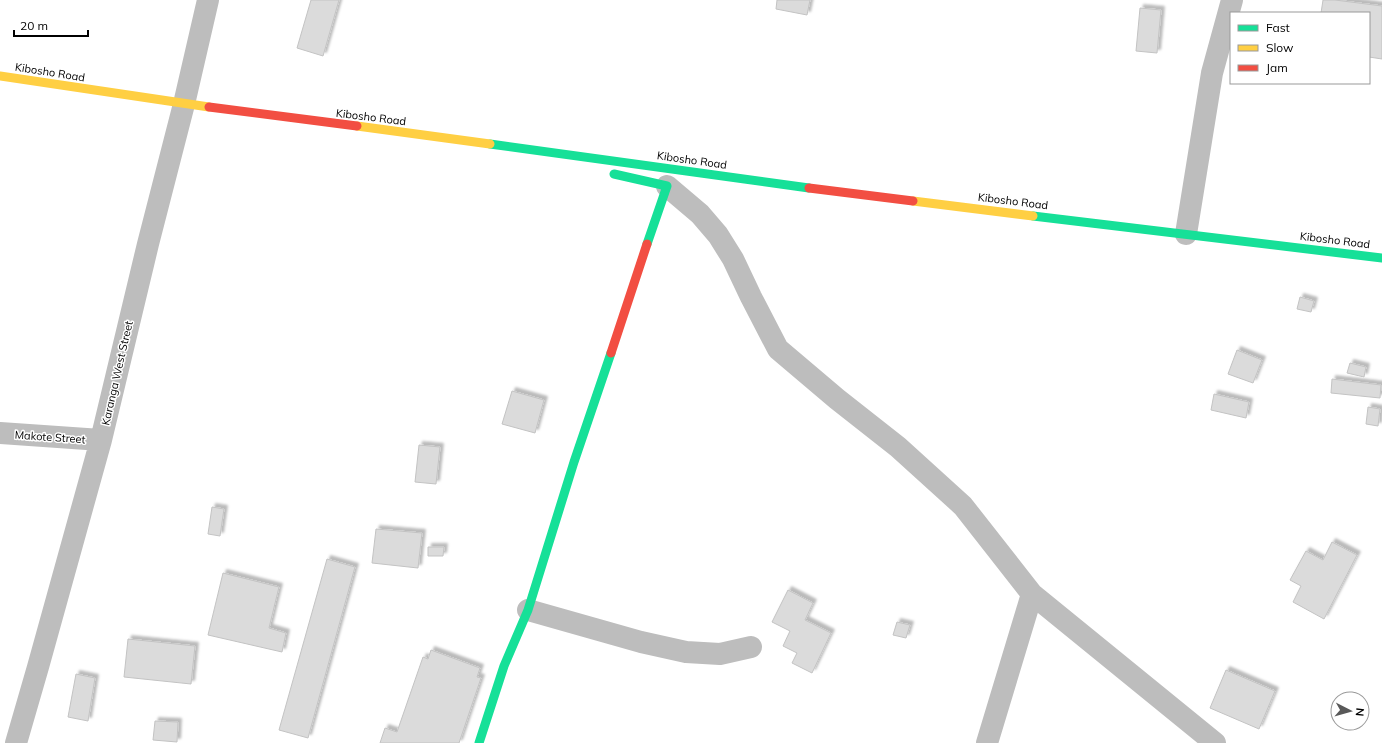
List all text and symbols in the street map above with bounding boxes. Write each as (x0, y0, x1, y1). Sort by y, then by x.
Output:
scale bar (14, 12, 88, 38)
legend (1230, 12, 1370, 84)
text: 20 m (20, 18, 48, 33)
text: Fast (1266, 20, 1290, 35)
text: Slow (1266, 40, 1294, 55)
street label: Kibosho Road (14, 60, 86, 84)
text: Jam (1266, 60, 1288, 75)
street label: Kibosho Road (335, 106, 407, 128)
street label: Kibosho Road (656, 148, 728, 172)
street label: Kibosho Road (977, 190, 1049, 212)
street label: Kibosho Road (1299, 229, 1371, 251)
street label: Karanga West Street (98, 319, 136, 427)
street label: Makote Street (14, 428, 86, 446)
north arrow (1330, 691, 1370, 731)
text: N (1353, 707, 1367, 717)

